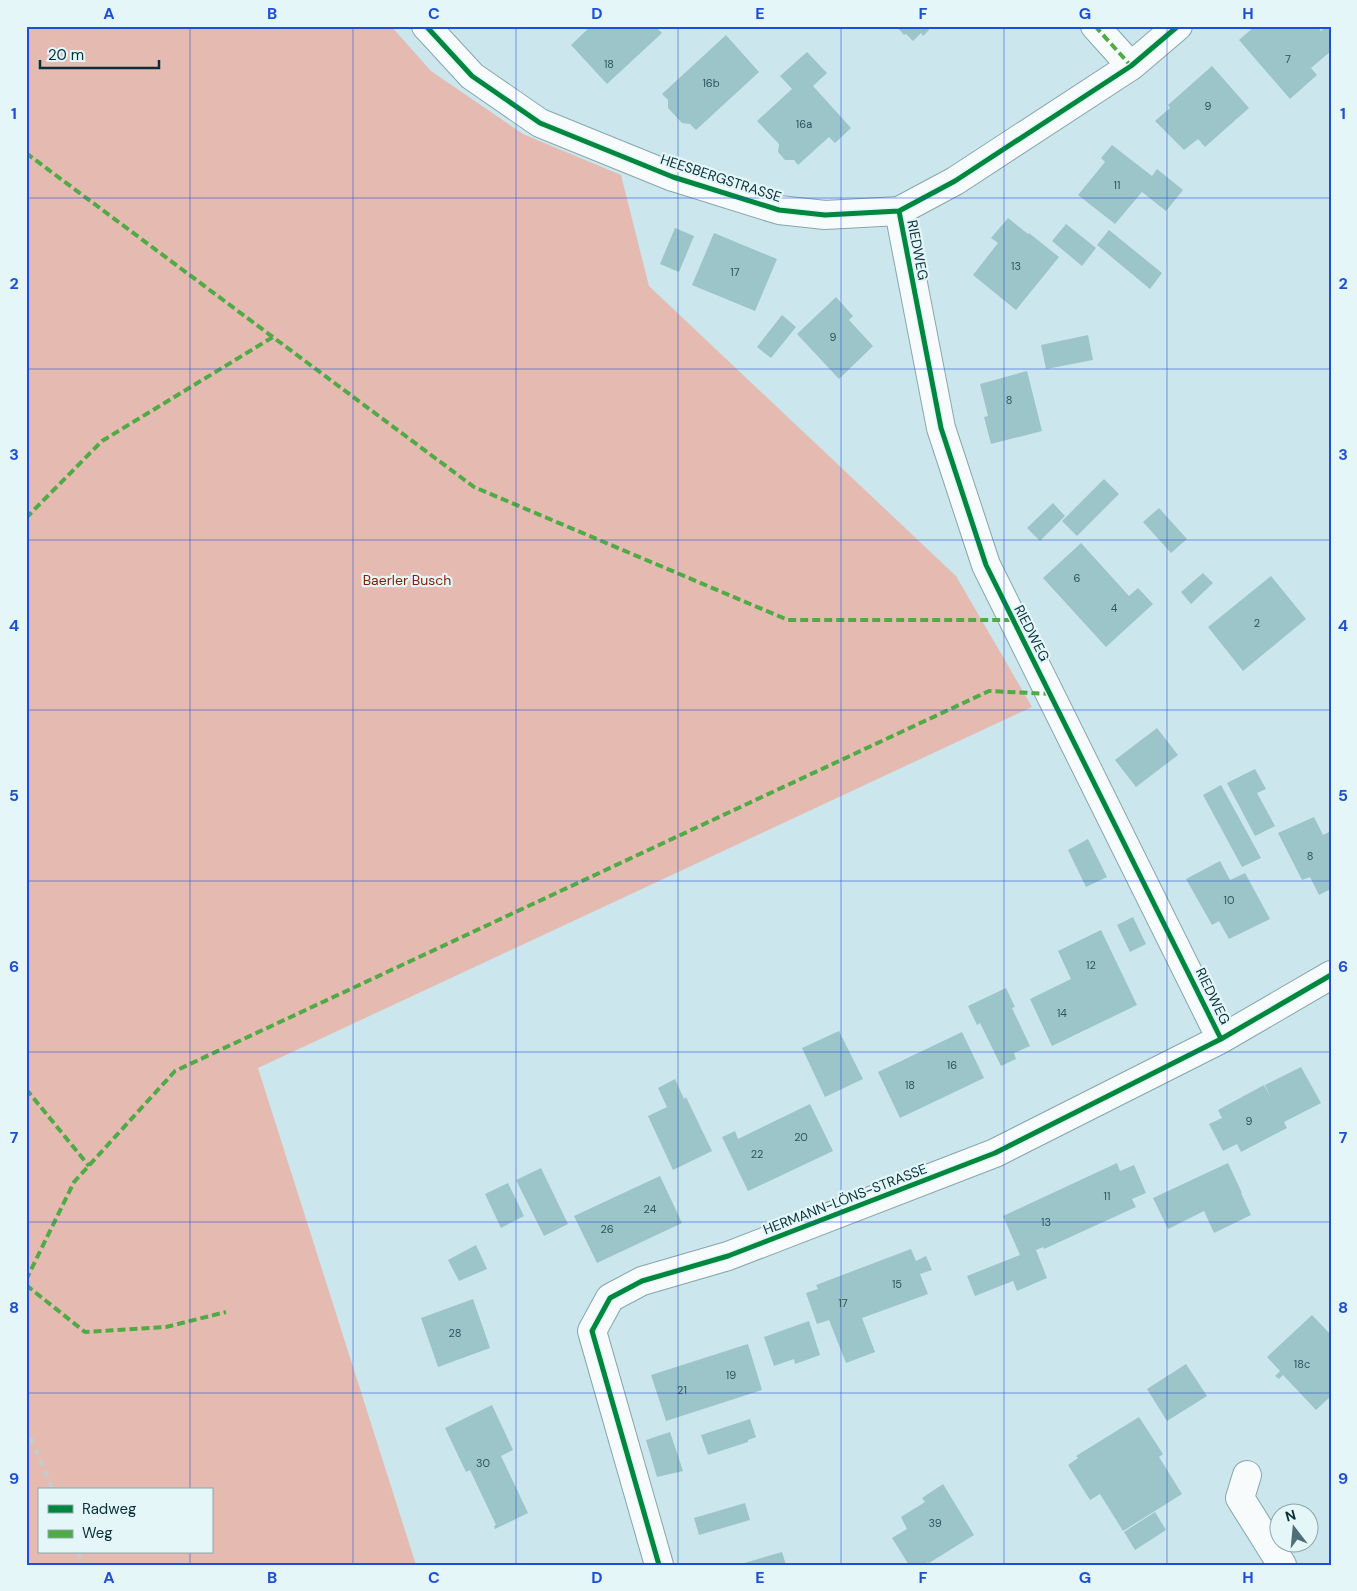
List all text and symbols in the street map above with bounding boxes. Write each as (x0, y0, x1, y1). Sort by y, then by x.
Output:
text: A (103, 3, 115, 24)
text: B (267, 3, 277, 24)
text: C (428, 3, 440, 24)
text: D (591, 3, 603, 24)
text: E (755, 3, 765, 24)
text: F (919, 3, 928, 24)
text: G (1079, 3, 1091, 24)
text: H (1242, 3, 1254, 24)
scale bar (40, 38, 159, 70)
text: 20 m (48, 45, 84, 65)
house number: 7 (1285, 52, 1291, 66)
house number: 18 (604, 57, 614, 71)
house number: 16b (702, 76, 720, 90)
house number: 9 (1205, 99, 1212, 113)
text: 1 (11, 103, 17, 124)
text: 1 (1340, 103, 1346, 124)
house number: 16a (796, 117, 812, 131)
street label: HEESBERGSTRASSE (658, 150, 784, 206)
house number: 11 (1114, 178, 1120, 192)
street label: RIEDWEG (903, 218, 933, 282)
house number: 13 (1011, 259, 1021, 273)
house number: 17 (730, 265, 740, 279)
text: 2 (9, 273, 19, 294)
text: 2 (1338, 273, 1348, 294)
house number: 9 (830, 330, 837, 344)
house number: 8 (1006, 393, 1012, 407)
text: 3 (9, 444, 19, 465)
text: 3 (1338, 444, 1348, 465)
park label: Baerler Busch (363, 571, 451, 589)
house number: 6 (1074, 571, 1081, 585)
house number: 4 (1111, 601, 1118, 615)
street label: RIEDWEG (1010, 602, 1054, 664)
text: 4 (9, 615, 19, 636)
text: 4 (1338, 615, 1348, 636)
house number: 2 (1254, 616, 1260, 630)
text: 5 (9, 785, 19, 806)
text: 5 (1338, 785, 1348, 806)
house number: 8 (1307, 849, 1313, 863)
house number: 10 (1224, 893, 1234, 907)
text: 6 (9, 956, 19, 977)
text: 6 (1338, 956, 1348, 977)
house number: 12 (1086, 958, 1096, 972)
street label: RIEDWEG (1192, 965, 1234, 1027)
house number: 14 (1057, 1006, 1067, 1020)
house number: 16 (947, 1058, 957, 1072)
house number: 18 (905, 1078, 915, 1092)
house number: 9 (1246, 1114, 1253, 1128)
text: 7 (10, 1127, 19, 1148)
text: 7 (1339, 1127, 1348, 1148)
house number: 20 (794, 1130, 808, 1144)
house number: 22 (751, 1147, 763, 1161)
street label: HERMANN-LÖNS-STRASSE (761, 1159, 929, 1239)
house number: 11 (1104, 1189, 1110, 1203)
house number: 24 (644, 1202, 657, 1216)
house number: 13 (1041, 1215, 1051, 1229)
house number: 26 (600, 1222, 614, 1236)
house number: 15 (892, 1277, 902, 1291)
house number: 17 (838, 1296, 848, 1310)
text: 8 (9, 1297, 19, 1318)
text: 8 (1338, 1297, 1348, 1318)
house number: 28 (449, 1326, 461, 1340)
house number: 18c (1294, 1357, 1310, 1371)
house number: 19 (726, 1368, 736, 1382)
house number: 21 (677, 1383, 687, 1397)
house number: 30 (476, 1456, 490, 1470)
text: 9 (9, 1468, 19, 1489)
text: 9 (1338, 1468, 1348, 1489)
legend (38, 1488, 212, 1554)
text: Radweg (82, 1499, 136, 1519)
north arrow (1270, 1504, 1320, 1554)
text: N (1283, 1505, 1298, 1526)
house number: 39 (928, 1516, 942, 1530)
text: Weg (82, 1523, 113, 1543)
text: A (103, 1567, 115, 1588)
text: B (267, 1567, 277, 1588)
text: C (428, 1567, 440, 1588)
text: D (591, 1567, 603, 1588)
text: E (755, 1567, 765, 1588)
text: F (919, 1567, 928, 1588)
text: G (1079, 1567, 1091, 1588)
text: H (1242, 1567, 1254, 1588)

